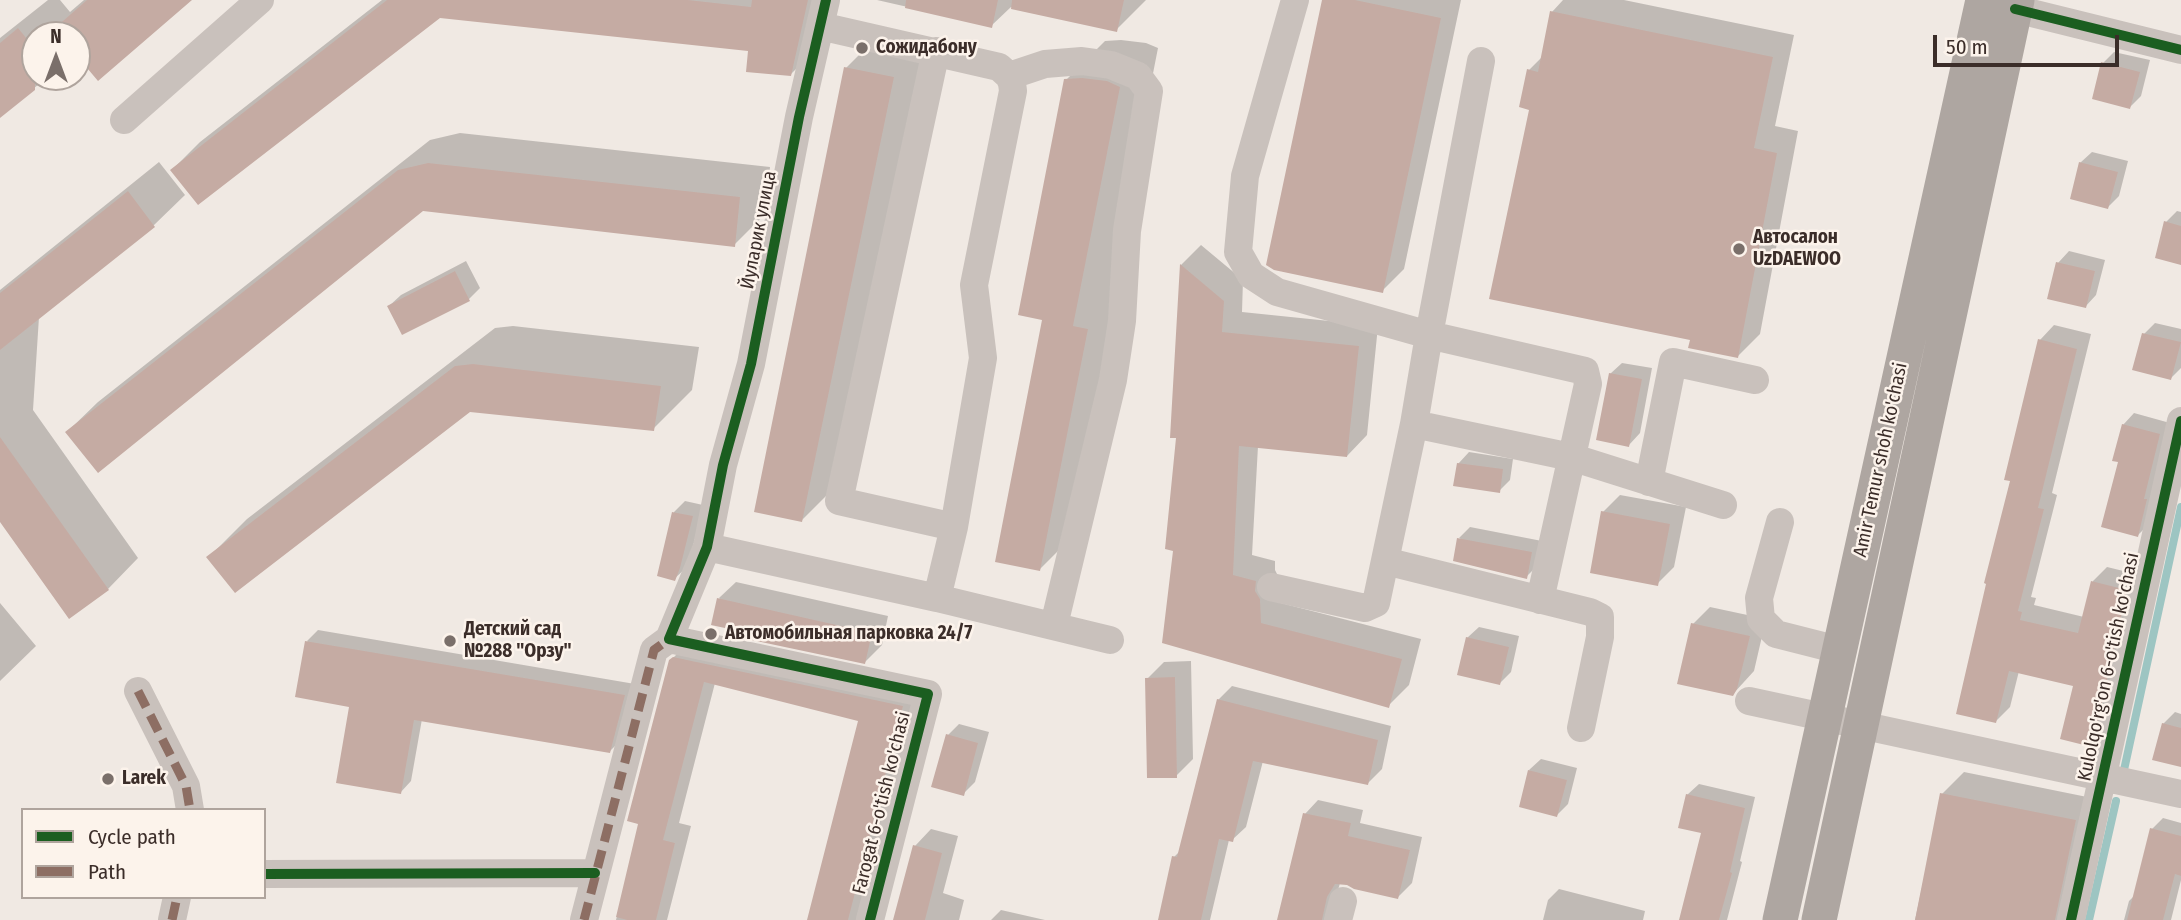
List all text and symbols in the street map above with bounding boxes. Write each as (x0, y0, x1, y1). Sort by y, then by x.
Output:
north arrow (21, 21, 91, 91)
scale bar (1936, 21, 2122, 65)
text: N (50, 25, 62, 48)
text: 50 m (1946, 34, 1988, 60)
place label: Сожидабону (876, 37, 977, 59)
marker: Сожидабону (854, 40, 870, 56)
street label: Йуларик улица (736, 169, 782, 291)
place label: Автосалон UzDAEWOO (1753, 227, 1841, 271)
marker: Автосалон UzDAEWOO (1731, 241, 1747, 257)
street label: Amir Temur shoh ko'chasi (1849, 361, 1913, 559)
street label: Kulolqo'rg'on 6-o'tish ko'chasi (2074, 551, 2144, 783)
place label: Детский сад №288 "Орзу" (464, 619, 572, 663)
place label: Автомобильная парковка 24/7 (725, 623, 972, 645)
marker: Автомобильная парковка 24/7 (703, 626, 719, 642)
marker: Детский сад №288 "Орзу" (442, 633, 458, 649)
street label: Farogat 6-o'tish ko'chasi (848, 709, 916, 897)
place label: Larek (122, 768, 166, 790)
marker: Larek (100, 771, 116, 787)
legend (21, 808, 266, 899)
text: Cycle path (88, 824, 176, 850)
text: Path (88, 859, 126, 885)

